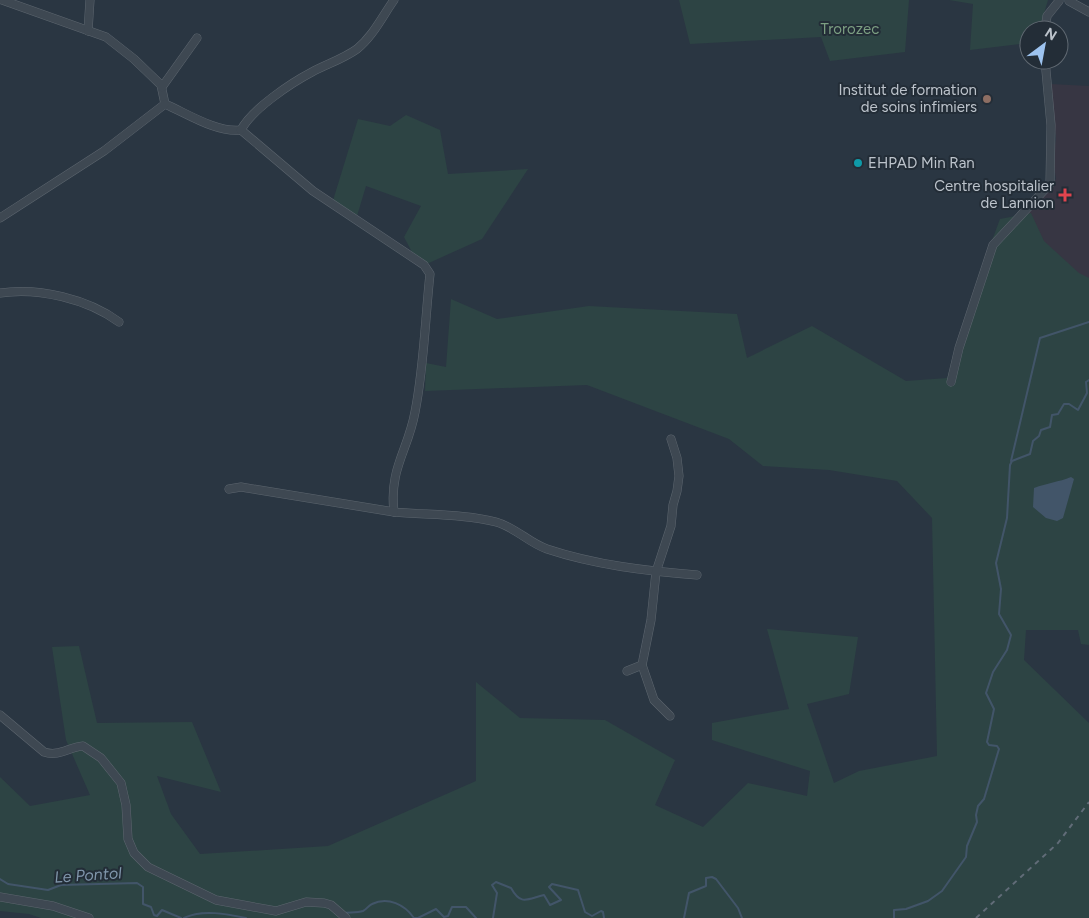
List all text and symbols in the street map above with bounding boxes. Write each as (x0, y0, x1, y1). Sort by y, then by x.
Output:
park label: Trorozec (821, 20, 879, 38)
north arrow (1019, 20, 1069, 70)
text: N (1042, 24, 1060, 44)
place label: Institut de formation de soins infimiers (838, 81, 977, 116)
marker: Institut de formation de soins infimiers (981, 93, 993, 105)
place label: EHPAD Min Ran (868, 154, 975, 172)
marker: EHPAD Min Ran (852, 157, 864, 169)
place label: Centre hospitalier de Lannion (934, 177, 1054, 212)
marker: Centre hospitalier de Lannion (1058, 188, 1072, 202)
water label: Le Pontol (54, 863, 123, 887)

